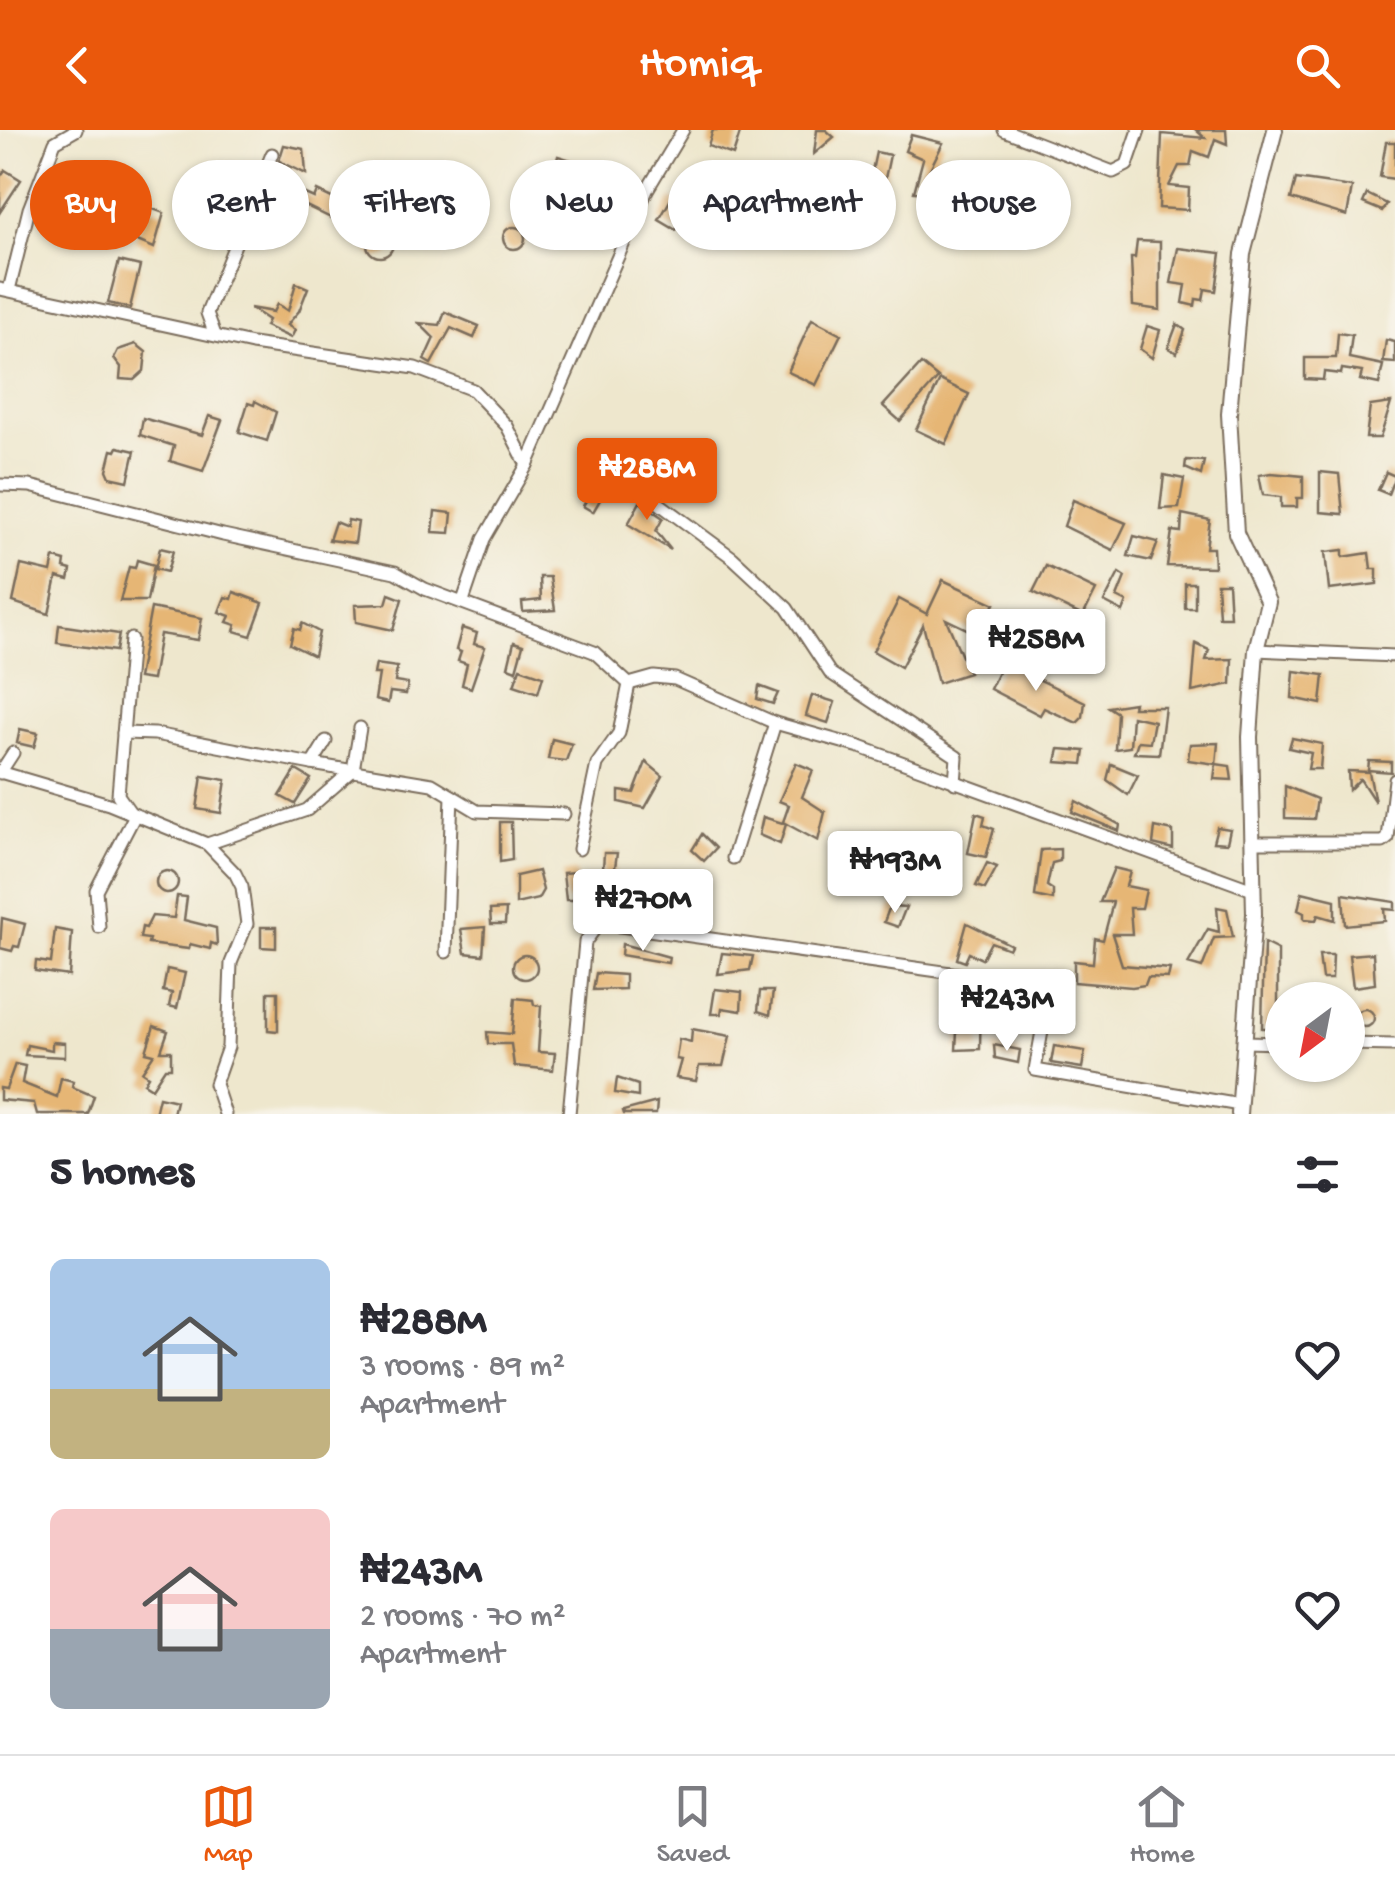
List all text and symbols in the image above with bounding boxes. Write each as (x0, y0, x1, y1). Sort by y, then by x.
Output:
icon: back (50, 38, 105, 93)
icon: search (1290, 38, 1345, 93)
text: Homiq (639, 39, 756, 92)
chip: Buy (30, 160, 152, 250)
chip: Rent (172, 160, 309, 250)
chip: Filters (329, 160, 490, 250)
chip: New (510, 160, 648, 250)
chip: Apartment (668, 160, 896, 250)
chip: House (916, 160, 1071, 250)
pin: ₦288M (577, 438, 717, 523)
text: ₦288M (599, 451, 695, 489)
pin: ₦258M (966, 609, 1106, 694)
text: ₦258M (988, 622, 1084, 660)
pin: ₦193M (825, 831, 965, 916)
text: ₦193M (850, 844, 940, 882)
pin: ₦270M (573, 869, 713, 954)
text: ₦270M (595, 882, 691, 920)
pin: ₦243M (937, 969, 1077, 1054)
text: ₦243M (961, 982, 1053, 1020)
north arrow (1265, 982, 1365, 1082)
map controls (1265, 982, 1365, 1082)
icon: filters (1290, 1147, 1345, 1202)
text: 5 homes (50, 1150, 193, 1199)
icon: home (130, 1299, 250, 1419)
text: ₦288M (360, 1300, 486, 1349)
icon: heart (1290, 1332, 1345, 1387)
text: 3 rooms · 89 m² (360, 1349, 565, 1387)
text: Apartment (360, 1387, 504, 1425)
icon: home (130, 1549, 250, 1669)
text: ₦243M (360, 1550, 482, 1599)
icon: heart (1290, 1582, 1345, 1637)
text: 2 rooms · 70 m² (360, 1599, 565, 1637)
text: Apartment (360, 1637, 504, 1675)
tab: Map (201, 1779, 256, 1872)
tab: Saved (657, 1779, 728, 1872)
tab: Home (1130, 1779, 1194, 1872)

